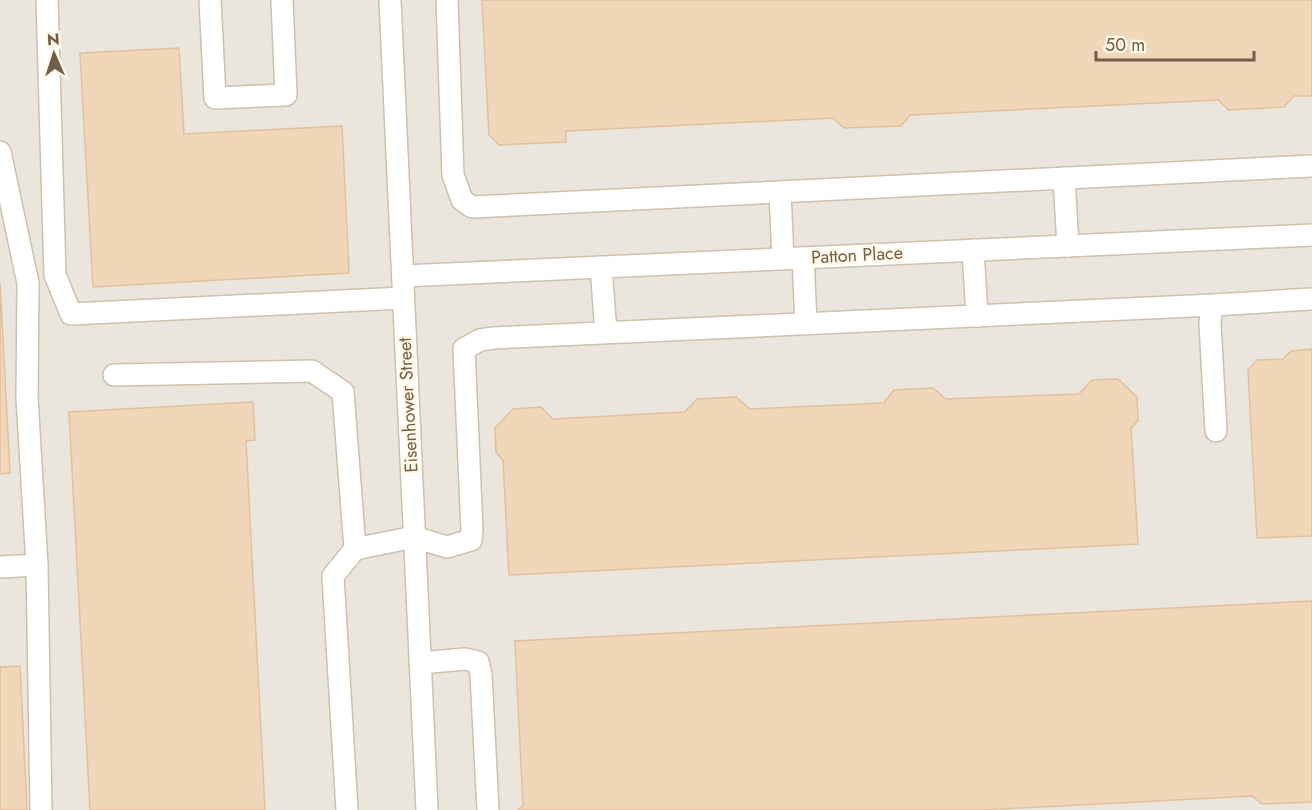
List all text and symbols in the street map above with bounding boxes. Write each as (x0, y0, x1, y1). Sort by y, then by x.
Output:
north arrow (24, 24, 84, 84)
scale bar (1096, 24, 1254, 62)
text: N (46, 28, 60, 51)
text: 50 m (1105, 32, 1145, 58)
street label: Patton Place (810, 240, 904, 270)
street label: Eisenhower Street (391, 336, 425, 473)

